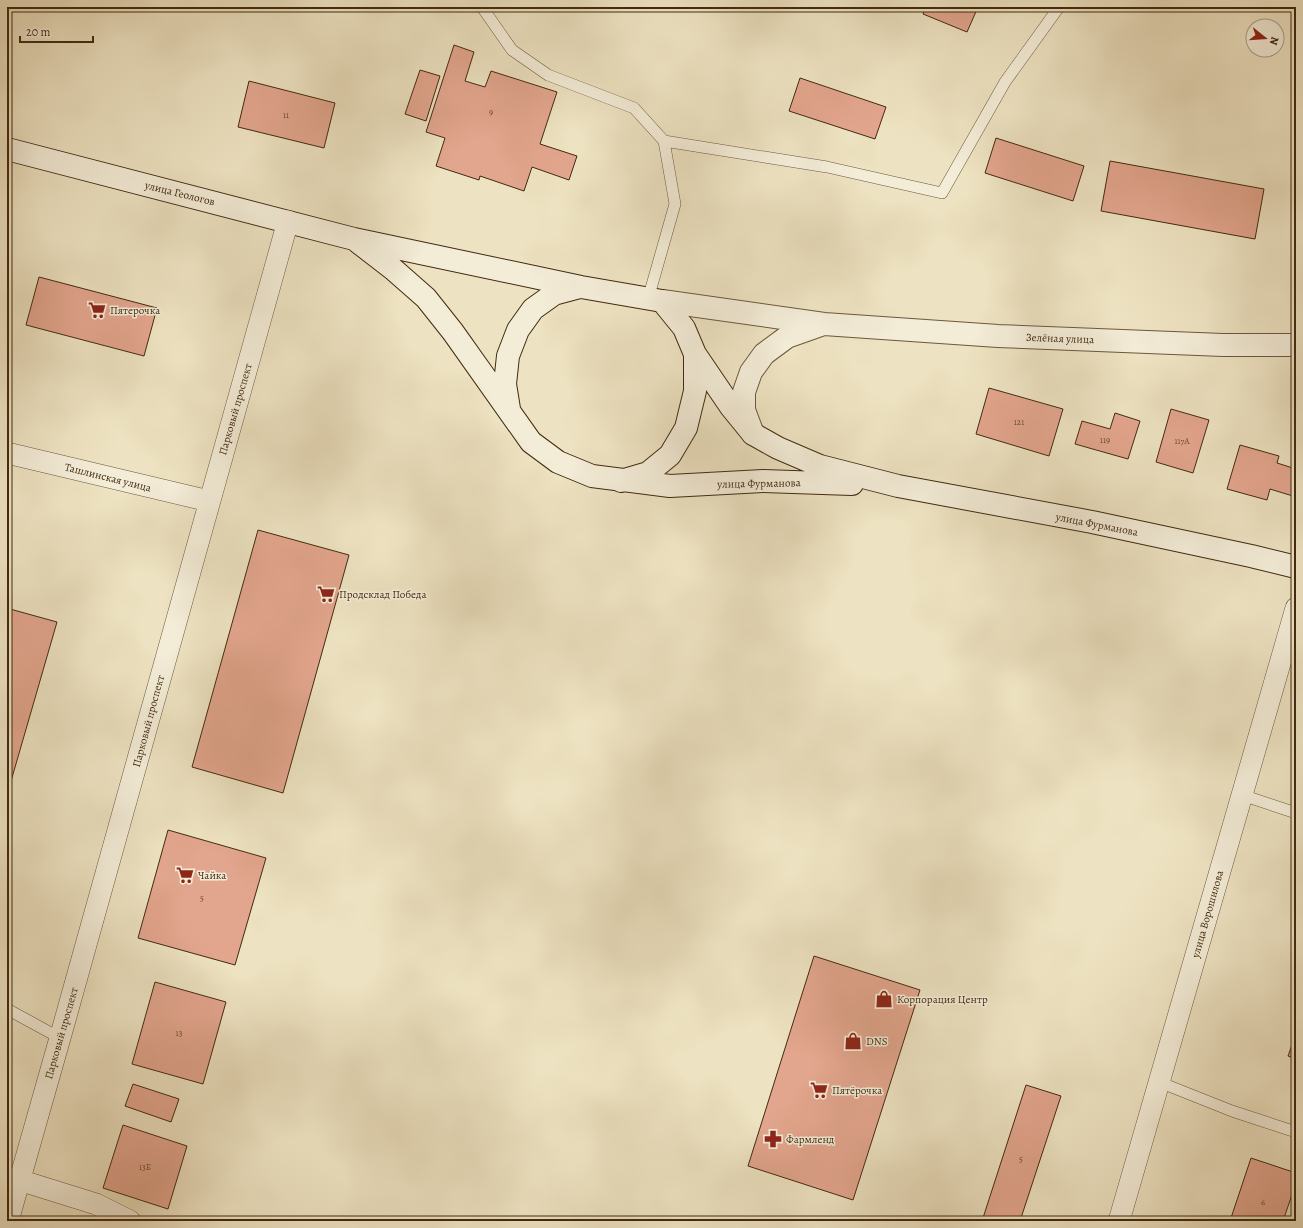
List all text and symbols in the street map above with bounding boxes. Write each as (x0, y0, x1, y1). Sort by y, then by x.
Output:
scale bar (20, 18, 93, 44)
north arrow (1245, 18, 1285, 58)
text: 20 m (26, 24, 50, 40)
text: N (1266, 35, 1282, 47)
house number: 9 (489, 106, 493, 118)
house number: 11 (283, 109, 289, 121)
street label: улица Геологов (142, 177, 217, 209)
supermarket icon: Пятерочка (87, 300, 107, 320)
place label: Пятерочка (110, 303, 161, 318)
street label: Зелёная улица (1026, 330, 1095, 347)
street label: Парковый проспект (215, 361, 256, 457)
house number: 121 (1014, 416, 1024, 428)
house number: 119 (1100, 434, 1110, 446)
house number: 117А (1174, 435, 1190, 447)
street label: Ташлинская улица (63, 459, 154, 496)
street label: улица Фурманова (716, 475, 802, 492)
street label: улица Фурманова (1054, 509, 1140, 540)
supermarket icon: Продсклад Победа (316, 584, 336, 604)
place label: Продсклад Победа (339, 587, 427, 602)
street label: Парковый проспект (129, 673, 168, 769)
supermarket icon: Чайка (175, 865, 195, 885)
place label: Чайка (198, 868, 227, 883)
street label: улица Ворошилова (1188, 868, 1227, 961)
house number: 5 (200, 892, 204, 904)
street label: Парковый проспект (41, 985, 82, 1081)
shop icon: Корпорация Центр (874, 989, 894, 1009)
place label: Корпорация Центр (897, 992, 988, 1007)
house number: 13 (176, 1027, 183, 1039)
shop icon: DNS (843, 1031, 863, 1051)
place label: DNS (866, 1034, 888, 1049)
supermarket icon: Пятёрочка (809, 1080, 829, 1100)
place label: Пятёрочка (832, 1083, 883, 1098)
pharmacy icon: Фармленд (763, 1129, 783, 1149)
place label: Фармленд (786, 1132, 835, 1147)
house number: 5 (1019, 1153, 1023, 1165)
house number: 13Б (139, 1161, 151, 1173)
house number: 6 (1261, 1196, 1265, 1208)

